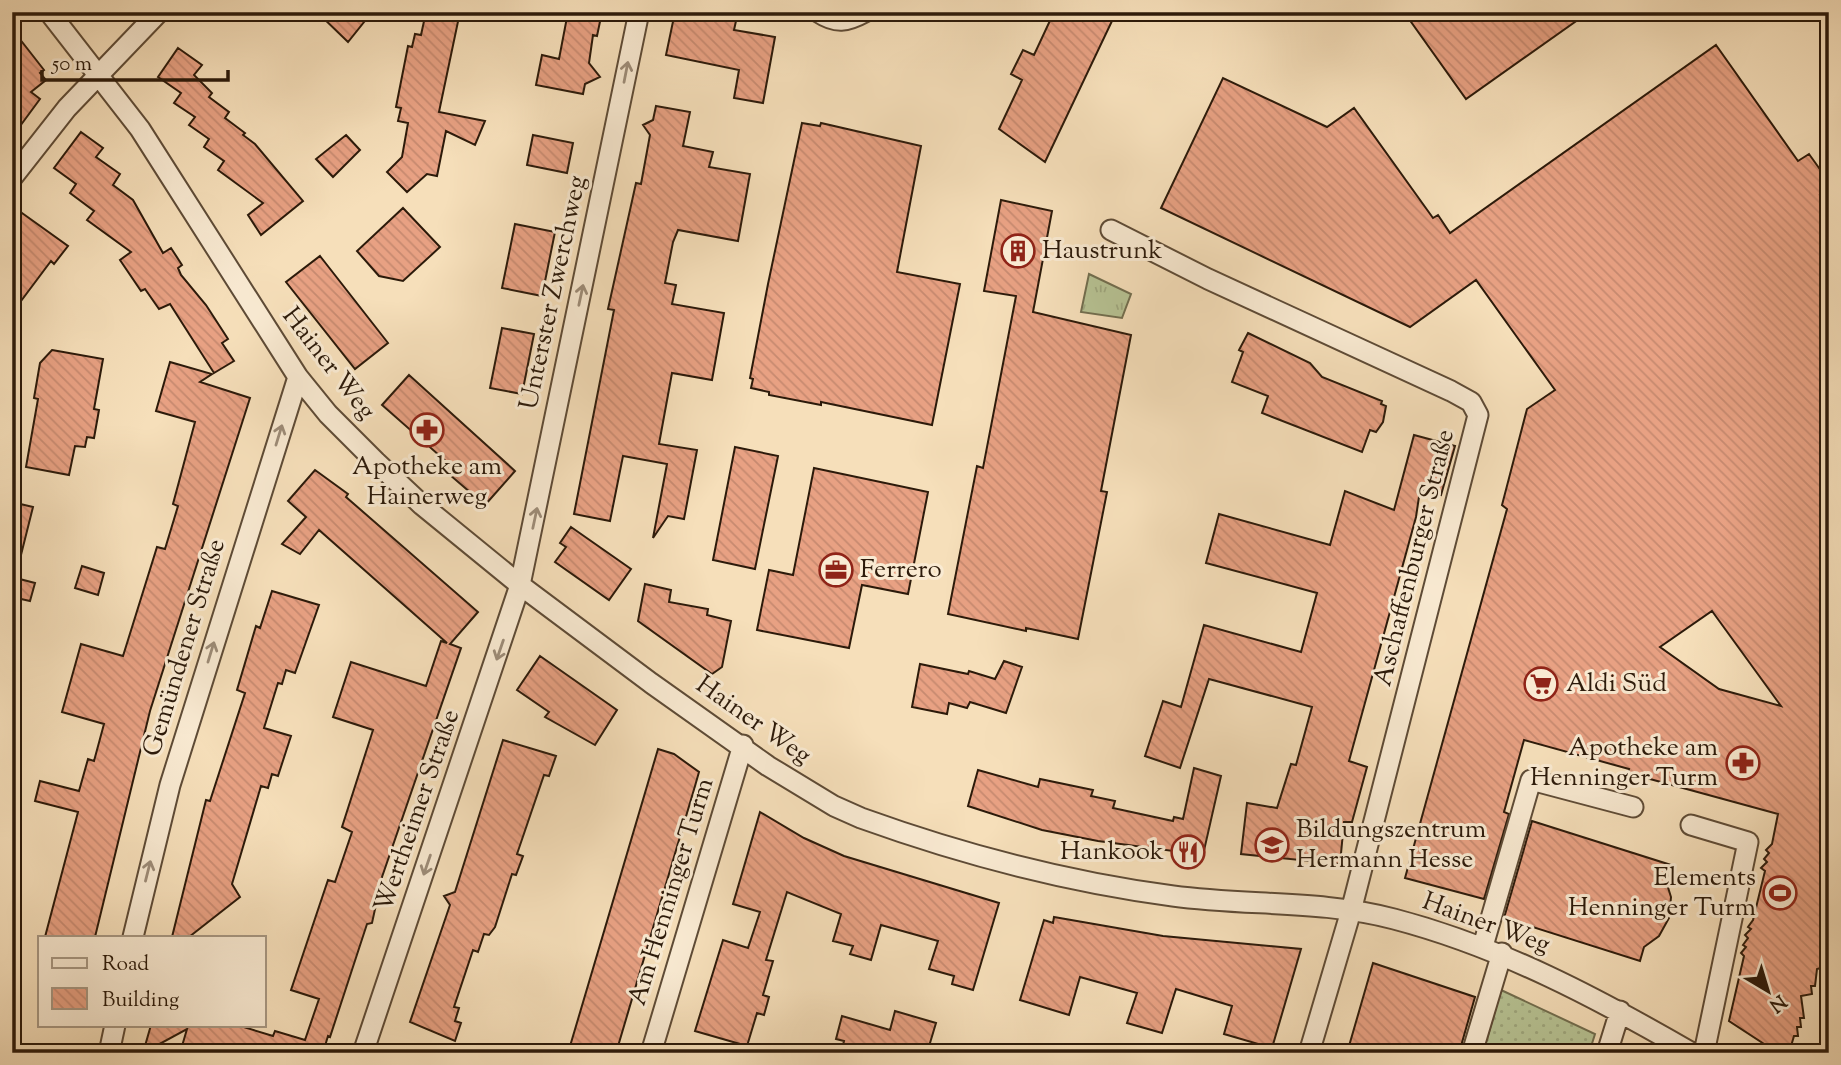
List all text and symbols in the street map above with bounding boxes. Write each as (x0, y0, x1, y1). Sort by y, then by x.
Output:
scale bar (42, 38, 228, 82)
text: 50 m (51, 50, 92, 80)
one-way arrow (620, 61, 634, 84)
street label: Unterster Zwerchweg (511, 173, 597, 413)
building icon: Haustrunk (999, 232, 1037, 270)
place label: Haustrunk (1042, 233, 1163, 270)
one-way arrow (574, 284, 588, 307)
street label: Hainer Weg (272, 300, 384, 428)
pharmacy icon: Apotheke am Hainerweg (408, 411, 446, 449)
one-way arrow (274, 425, 287, 447)
street label: Aschaffenburger Straße (1365, 426, 1465, 690)
place label: Apotheke am Hainerweg (352, 449, 502, 516)
one-way arrow (529, 507, 543, 530)
street label: Gemündener Straße (134, 535, 236, 761)
office icon: Ferrero (817, 551, 855, 589)
place label: Ferrero (860, 552, 942, 589)
one-way arrow (493, 638, 505, 660)
one-way arrow (206, 642, 219, 664)
supermarket icon: Aldi Süd (1522, 665, 1560, 703)
place label: Aldi Süd (1566, 666, 1667, 703)
street label: Hainer Weg (688, 668, 818, 774)
street label: Wertheimer Straße (366, 705, 470, 917)
place label: Apotheke am Henninger Turm (1530, 730, 1718, 797)
pharmacy icon: Apotheke am Henninger Turm (1724, 744, 1762, 782)
street label: Am Henninger Turm (620, 774, 724, 1010)
place label: Bildungszentrum Hermann Hesse (1296, 812, 1486, 879)
school or university icon: Bildungszentrum Hermann Hesse (1253, 826, 1291, 864)
restaurant icon: Hankook (1169, 833, 1207, 871)
place label: Hankook (1060, 834, 1164, 871)
one-way arrow (420, 854, 432, 876)
one-way arrow (142, 860, 155, 883)
place label: Elements Henninger Turm (1568, 860, 1756, 927)
sports icon: Elements Henninger Turm (1761, 874, 1799, 912)
street label: Hainer Weg (1417, 884, 1555, 964)
legend (38, 936, 266, 1026)
text: Road (102, 950, 149, 980)
north arrow (1732, 956, 1802, 1026)
text: Building (102, 986, 179, 1016)
text: N (1763, 987, 1791, 1018)

